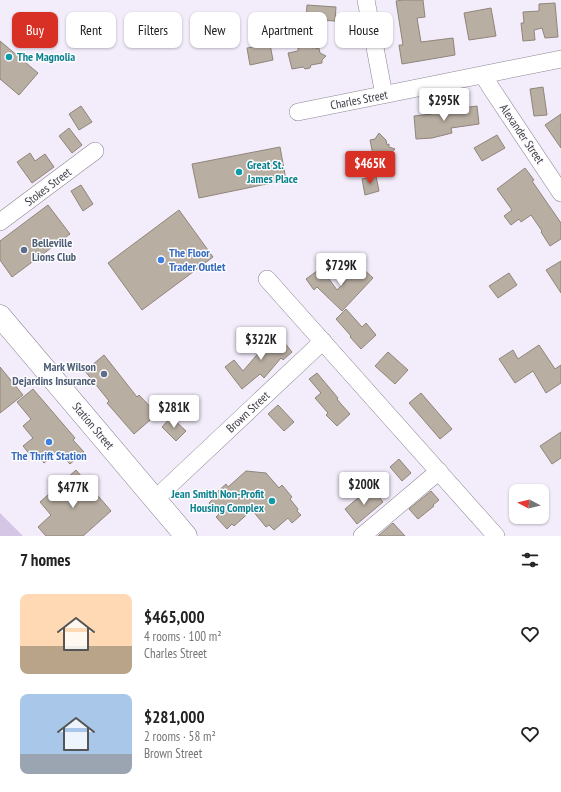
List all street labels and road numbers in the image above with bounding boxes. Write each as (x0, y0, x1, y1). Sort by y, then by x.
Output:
street label: Charles Street (329, 86, 390, 112)
street label: Alexander Street (497, 101, 548, 167)
street label: Stokes Street (21, 164, 75, 209)
street label: Brown Street (223, 387, 273, 435)
street label: Station Street (69, 399, 118, 453)

